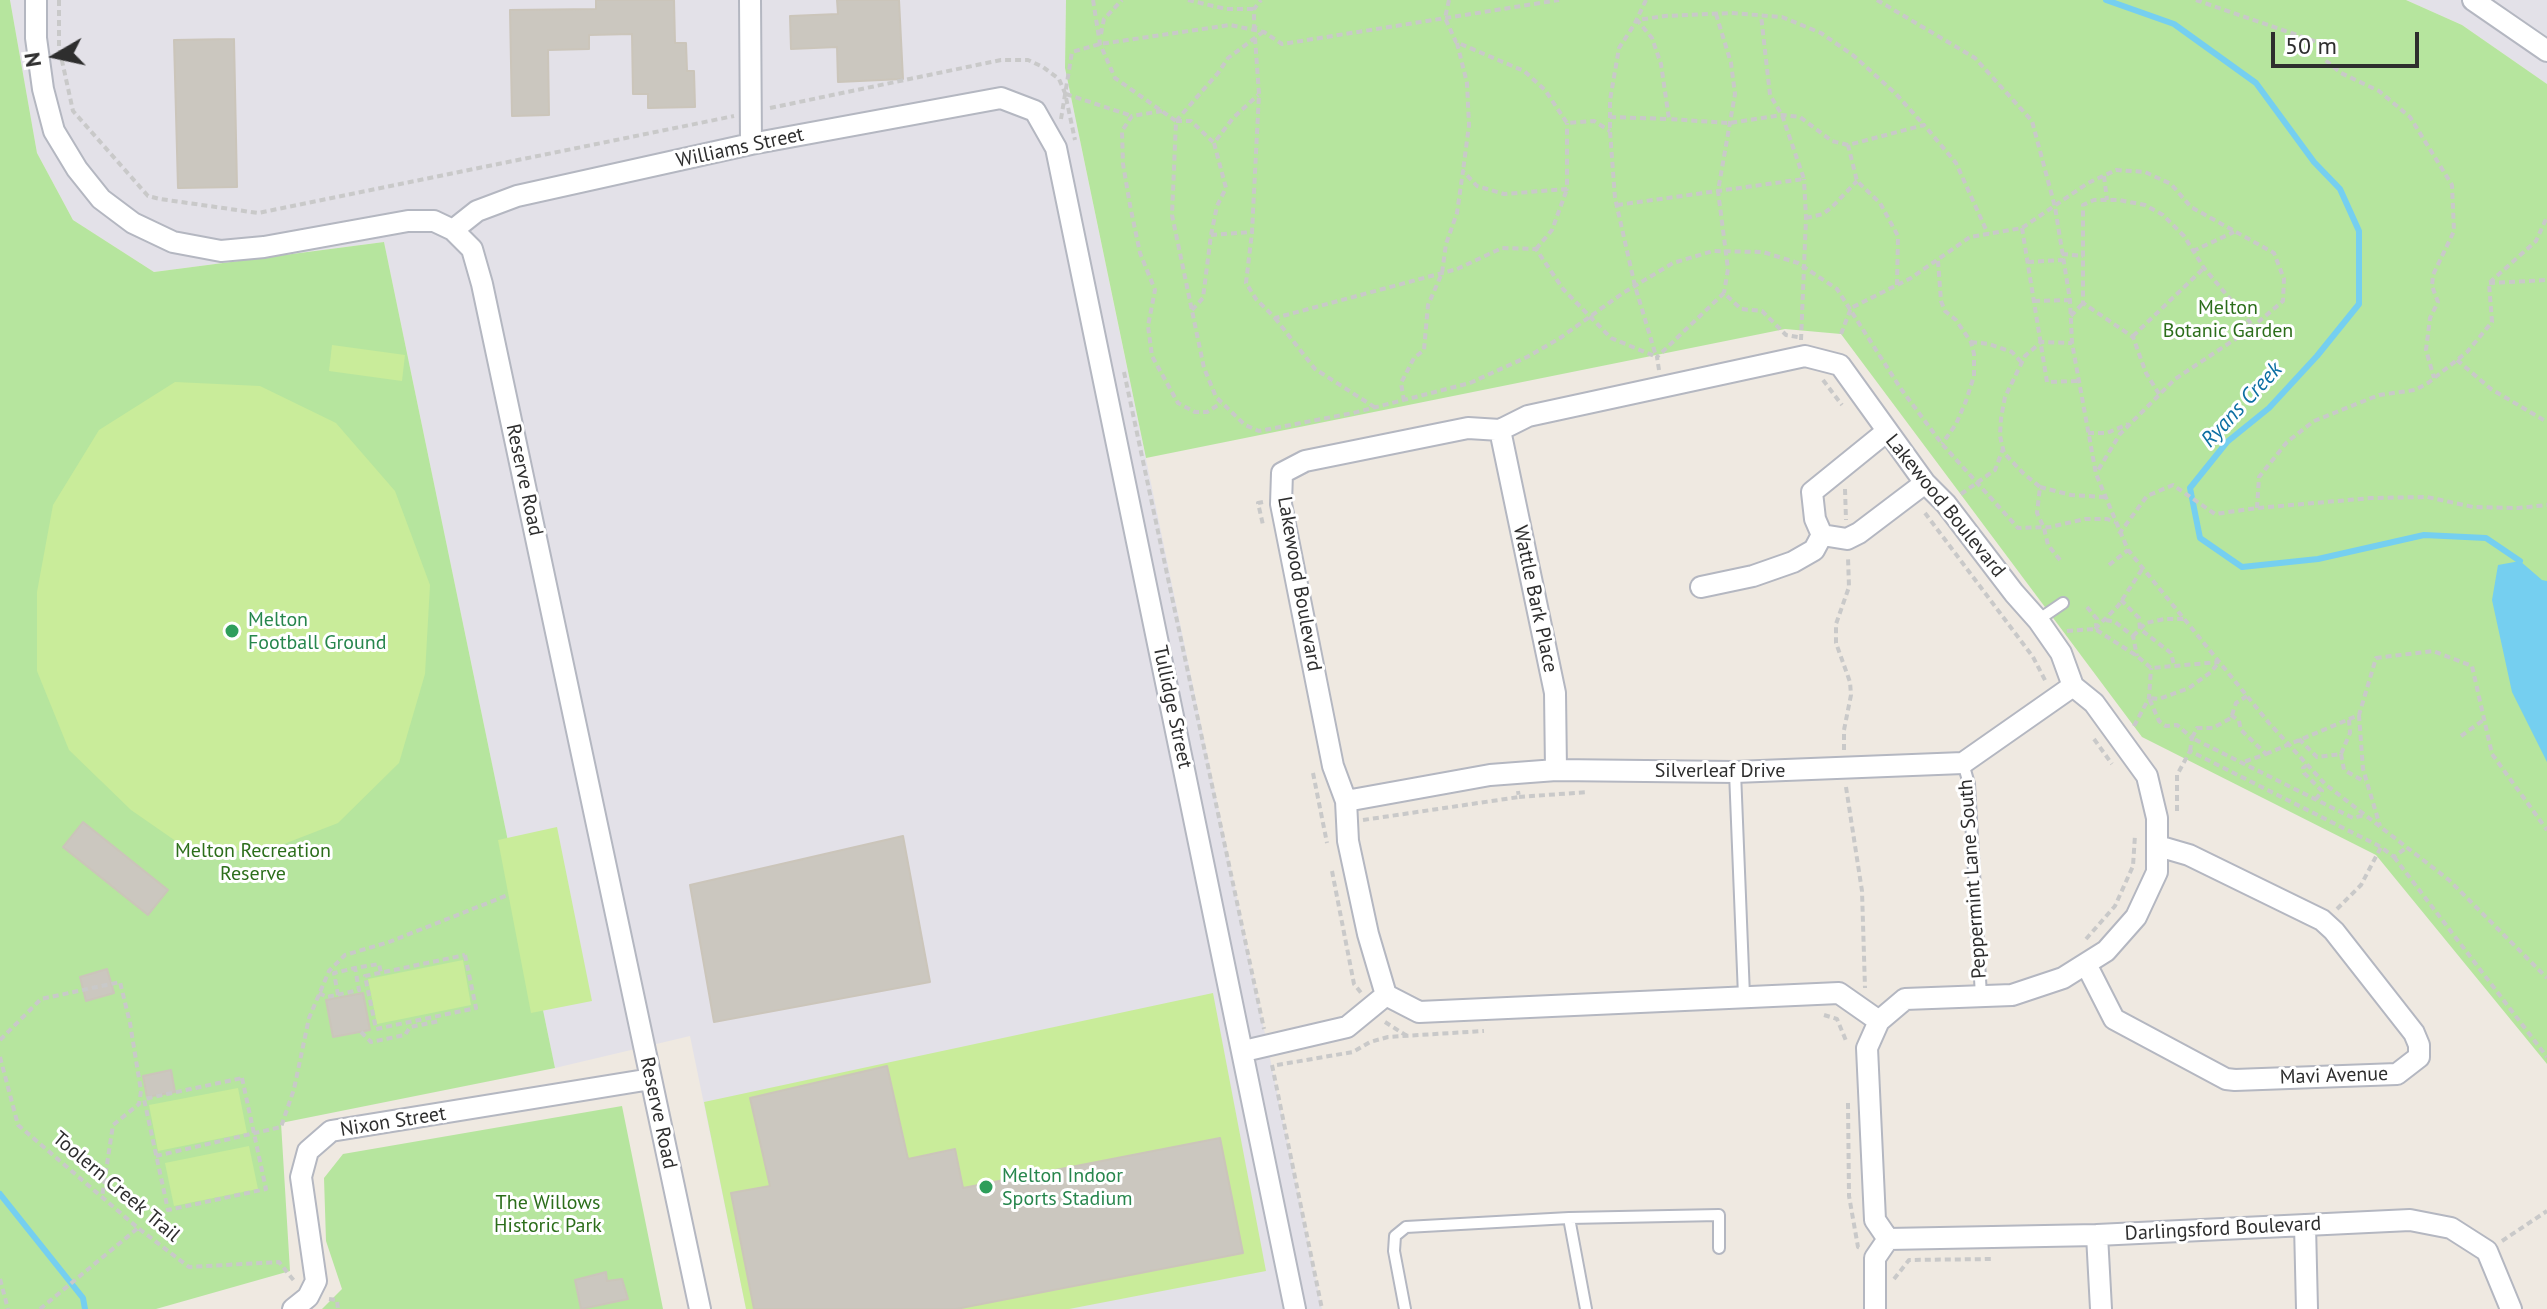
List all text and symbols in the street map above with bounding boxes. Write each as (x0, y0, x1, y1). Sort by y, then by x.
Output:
north arrow (16, 16, 96, 96)
scale bar (2275, 16, 2423, 66)
text: 50 m (2285, 30, 2337, 61)
text: N (17, 50, 47, 69)
street label: Williams Street (674, 123, 806, 173)
park label: Melton Botanic Garden (2163, 296, 2293, 343)
water label: Ryans Creek (2196, 357, 2288, 453)
street label: Reserve Road (500, 422, 548, 538)
street label: Lakewood Boulevard (1880, 430, 2010, 582)
street label: Lakewood Boulevard (1272, 495, 1326, 673)
street label: Wattle Bark Place (1508, 523, 1562, 675)
place label: Melton Football Ground (248, 608, 387, 655)
marker: Melton Football Ground (223, 622, 241, 640)
street label: Tullidge Street (1147, 643, 1197, 771)
street label: Silverleaf Drive (1655, 759, 1785, 783)
street label: Peppermint Lane South (1954, 778, 1992, 980)
park label: Melton Recreation Reserve (175, 839, 331, 886)
street label: Reserve Road (634, 1055, 682, 1171)
street label: Mavi Avenue (2279, 1062, 2389, 1090)
street label: Nixon Street (338, 1102, 448, 1142)
street label: Toolern Creek Trail (47, 1127, 185, 1247)
place label: Melton Indoor Sports Stadium (1002, 1164, 1133, 1211)
marker: Melton Indoor Sports Stadium (977, 1178, 995, 1196)
park label: The Willows Historic Park (494, 1191, 602, 1238)
street label: Darlingsford Boulevard (2124, 1212, 2322, 1246)

